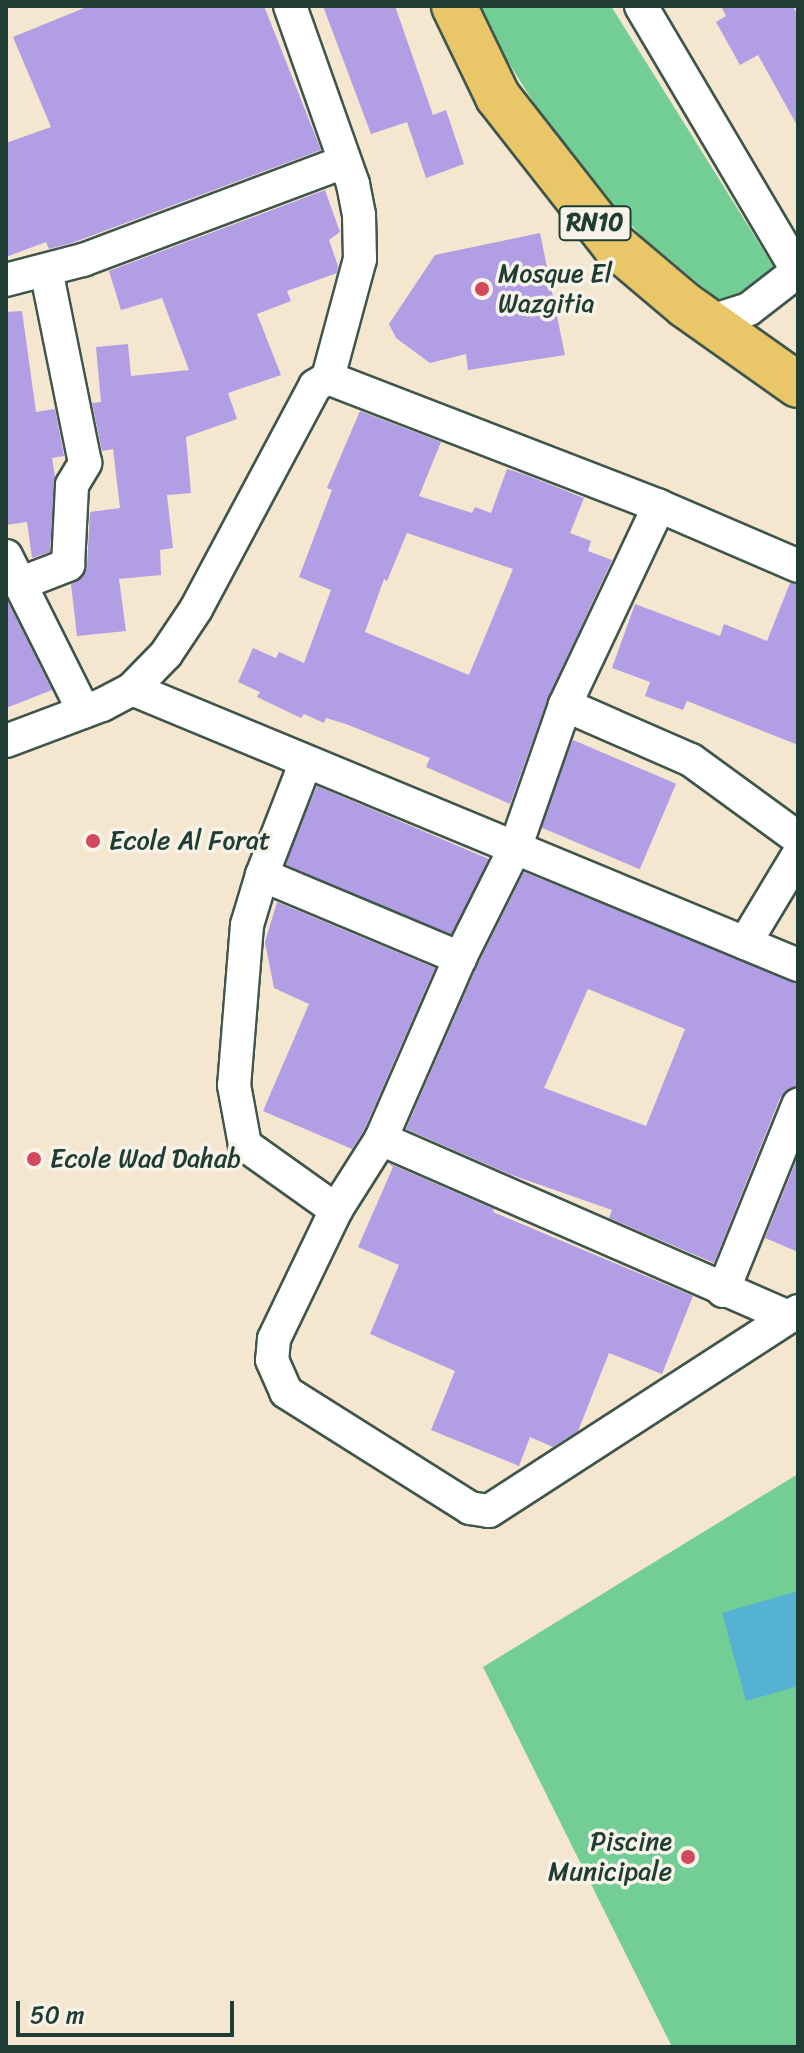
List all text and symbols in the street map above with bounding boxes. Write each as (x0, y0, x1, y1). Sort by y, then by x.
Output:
road number: RN10 (557, 203, 633, 243)
place label: Mosque El Wazgitia (498, 258, 612, 320)
marker: Mosque El Wazgitia (473, 280, 491, 298)
place label: Ecole Al Forat (109, 825, 271, 857)
marker: Ecole Al Forat (84, 832, 102, 850)
place label: Ecole Wad Dahab (50, 1143, 241, 1175)
marker: Ecole Wad Dahab (25, 1150, 43, 1168)
place label: Piscine Municipale (548, 1826, 672, 1888)
marker: Piscine Municipale (679, 1848, 697, 1866)
scale bar (20, 1985, 238, 2035)
text: 50 m (30, 1994, 85, 2036)

